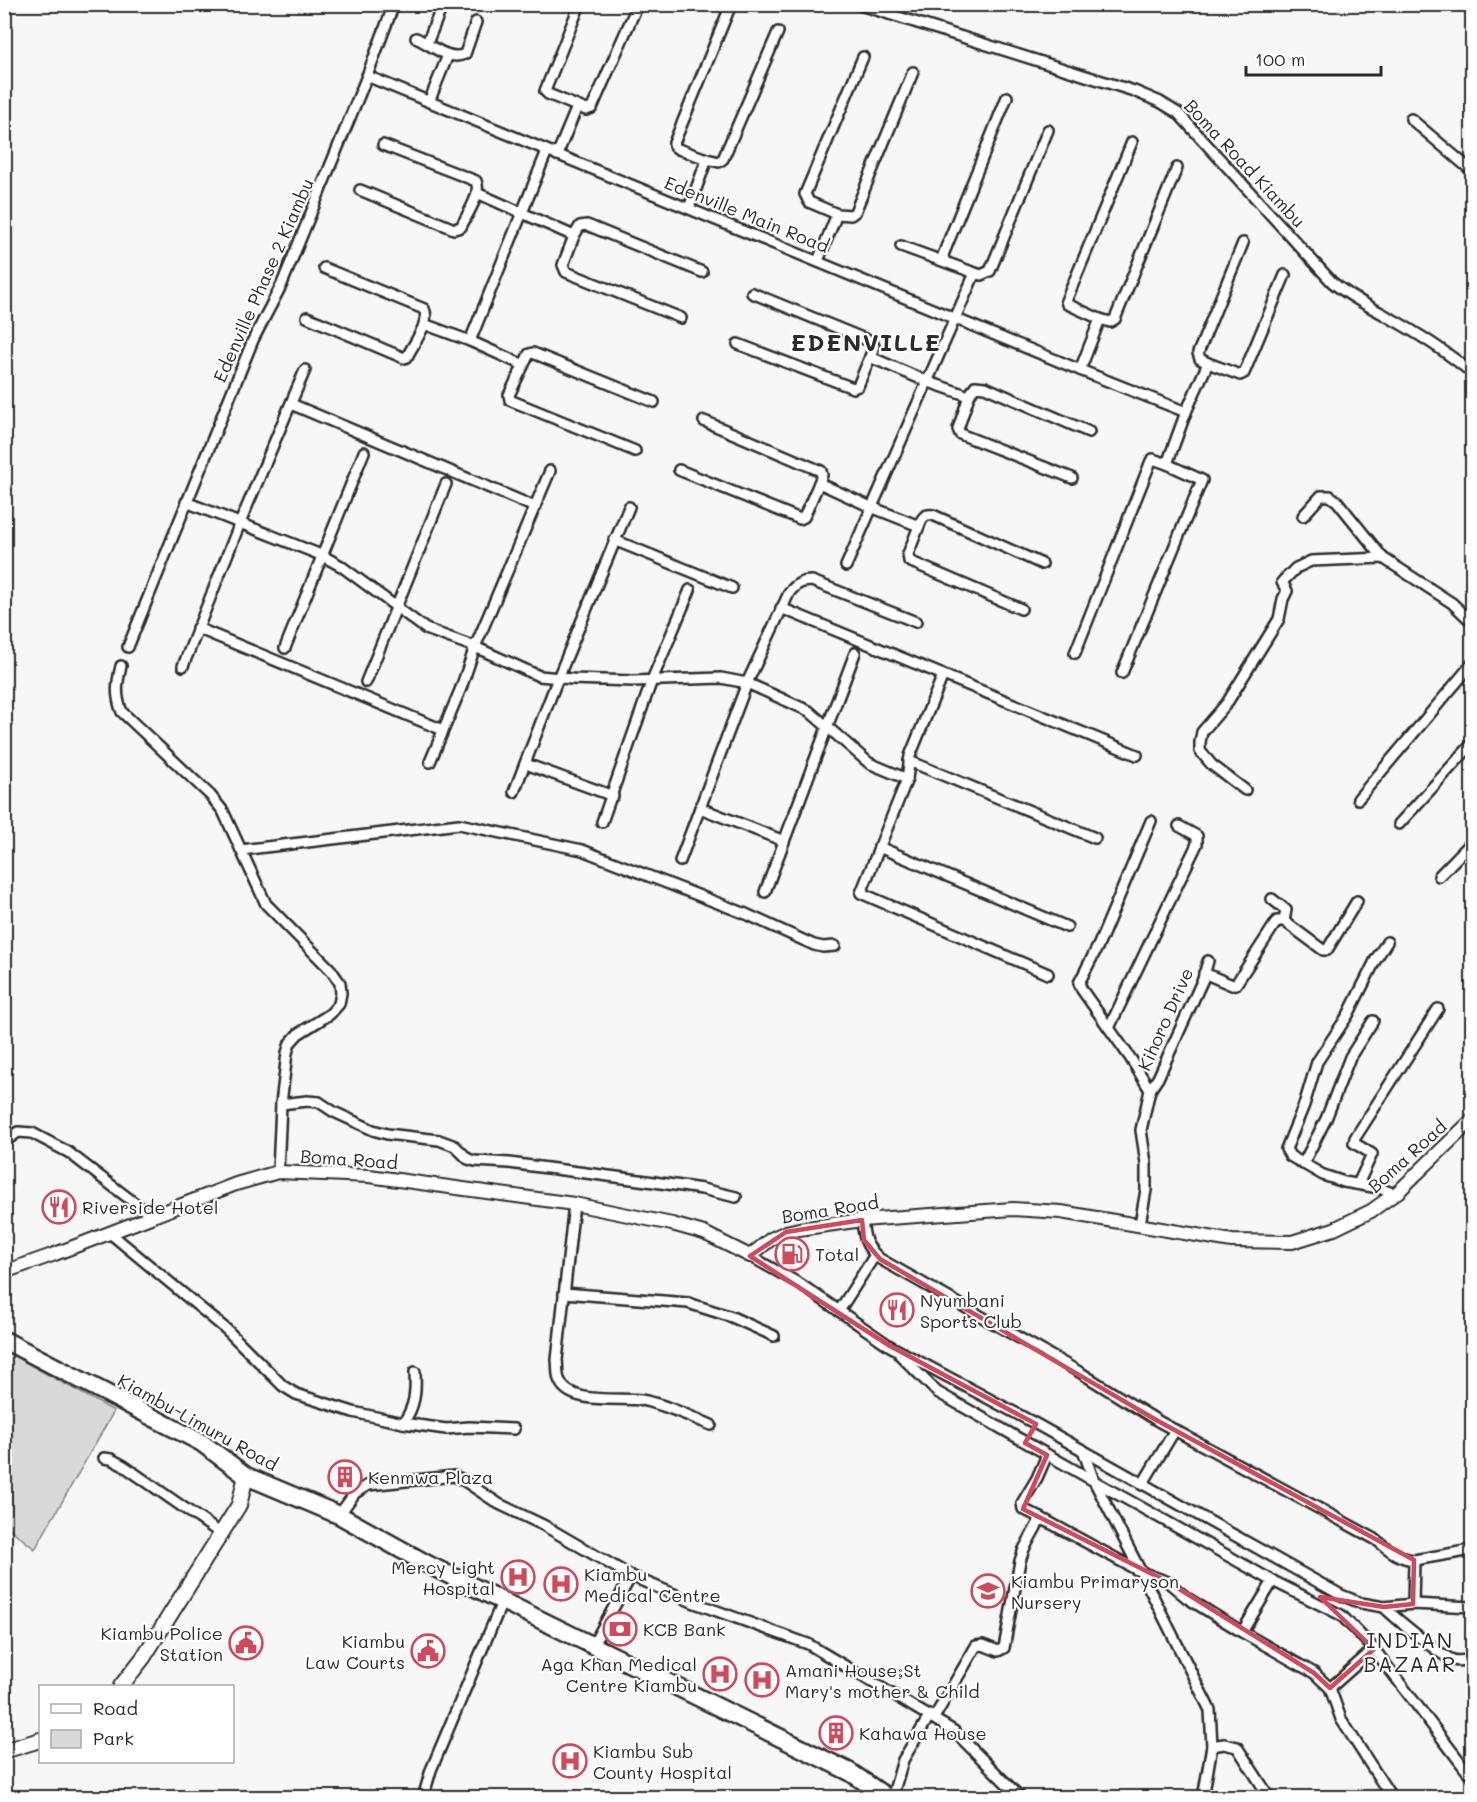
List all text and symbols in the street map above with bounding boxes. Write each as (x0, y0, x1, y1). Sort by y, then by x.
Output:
scale bar (1246, 39, 1381, 77)
text: 100 m (1255, 47, 1305, 71)
street label: Boma Road Kiambu (1179, 94, 1311, 232)
street label: Edenville Main Road (661, 170, 833, 258)
street label: Edenville Phase 2 Kiambu (207, 174, 319, 386)
district label: EDENVILLE (791, 326, 941, 357)
street label: Kihoro Drive (1132, 964, 1198, 1074)
street label: Boma Road (1363, 1114, 1451, 1198)
street label: Boma Road (299, 1144, 399, 1174)
restaurant icon: Riverside Hotel (41, 1189, 77, 1225)
street label: Boma Road (780, 1189, 880, 1229)
place label: Riverside Hotel (82, 1195, 218, 1219)
fuel station icon: Total (774, 1236, 810, 1272)
place label: Total (815, 1242, 859, 1266)
place label: Nyumbani Sports Club (920, 1288, 1022, 1333)
restaurant icon: Nyumbani Sports Club (879, 1292, 915, 1328)
street label: Kiambu-Limuru Road (114, 1368, 282, 1476)
building icon: Kenmwa Plaza (327, 1459, 363, 1495)
place label: Kenmwa Plaza (368, 1465, 493, 1489)
place label: Mercy Light Hospital (391, 1555, 495, 1600)
hospital icon: Mercy Light Hospital (500, 1559, 536, 1595)
place label: Kiambu Medical Centre (584, 1562, 721, 1607)
hospital icon: Kiambu Medical Centre (543, 1566, 579, 1602)
place label: Kiambu Primaryson Nursery (1011, 1569, 1179, 1614)
school or university icon: Kiambu Primaryson Nursery (970, 1573, 1006, 1609)
bank icon: KCB Bank (602, 1611, 638, 1647)
place label: KCB Bank (643, 1617, 726, 1641)
place label: Kiambu Police Station (101, 1621, 223, 1666)
public building icon: Kiambu Police Station (228, 1625, 264, 1661)
district label: INDIAN BAZAAR (1363, 1626, 1457, 1677)
place label: Kiambu Law Courts (306, 1629, 405, 1674)
public building icon: Kiambu Law Courts (410, 1633, 446, 1669)
place label: Aga Khan Medical Centre Kiambu (540, 1652, 697, 1697)
hospital icon: Aga Khan Medical Centre Kiambu (702, 1656, 738, 1692)
place label: Amani House;St Mary's mother & Child (785, 1658, 980, 1703)
hospital icon: Amani House;St Mary's mother & Child (744, 1662, 780, 1698)
legend (39, 1685, 234, 1763)
text: Road (93, 1696, 138, 1720)
building icon: Kahawa House (818, 1715, 854, 1751)
place label: Kahawa House (859, 1721, 987, 1745)
text: Park (93, 1726, 134, 1750)
place label: Kiambu Sub County Hospital (593, 1739, 732, 1784)
hospital icon: Kiambu Sub County Hospital (552, 1743, 588, 1779)

